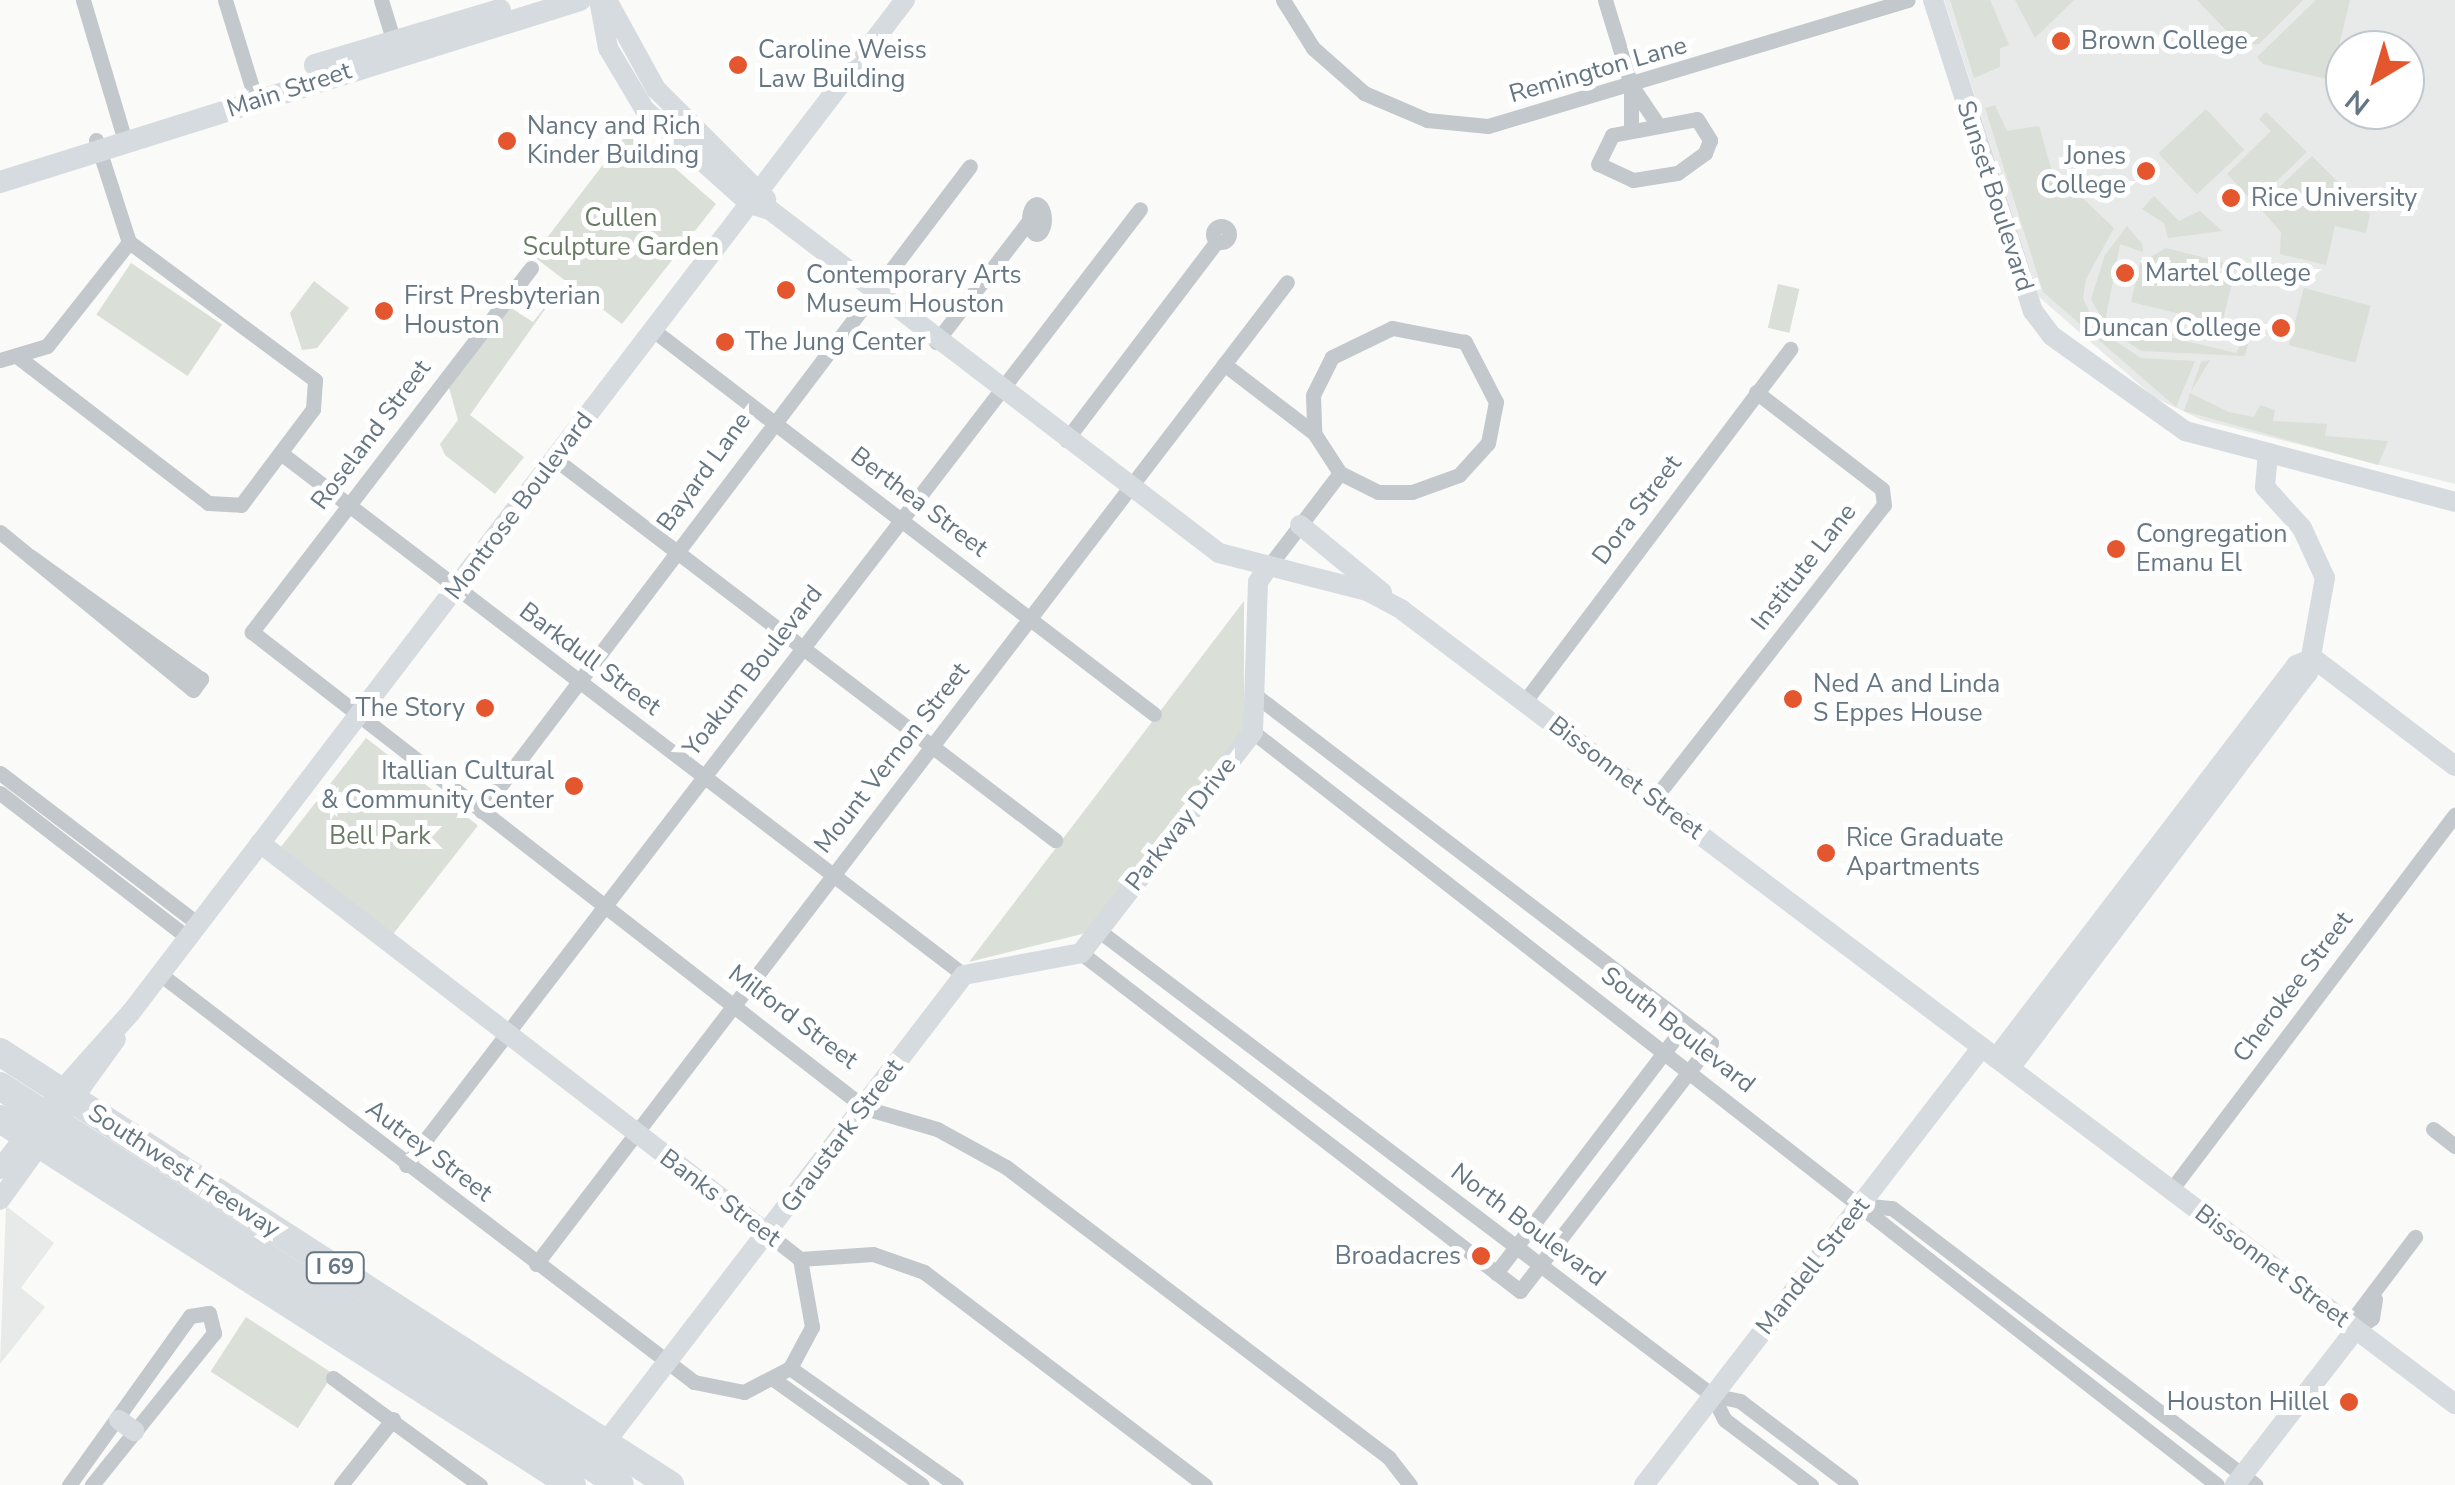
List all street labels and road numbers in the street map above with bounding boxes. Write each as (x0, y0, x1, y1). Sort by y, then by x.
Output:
street label: Remington Lane (1506, 30, 1690, 110)
street label: Main Street (223, 56, 355, 124)
street label: Sunset Boulevard (1950, 97, 2040, 295)
street label: Roseland Street (305, 354, 437, 516)
street label: Montrose Boulevard (439, 406, 599, 606)
street label: Bayard Lane (651, 407, 757, 537)
street label: Berthea Street (845, 441, 993, 563)
street label: Dora Street (1586, 449, 1688, 571)
street label: Institute Lane (1745, 498, 1863, 636)
street label: Yoakum Boulevard (677, 579, 829, 763)
street label: Barkdull Street (513, 596, 667, 722)
street label: Mount Vernon Street (808, 657, 976, 859)
street label: Bissonnet Street (1543, 710, 1709, 846)
street label: Parkway Drive (1119, 751, 1243, 897)
street label: Cherokee Street (2227, 906, 2359, 1068)
street label: Milford Street (722, 959, 864, 1075)
street label: South Boulevard (1595, 961, 1761, 1099)
street label: Graustark Street (775, 1053, 909, 1219)
street label: Autrey Street (360, 1094, 498, 1208)
street label: Southwest Freeway (82, 1098, 286, 1244)
street label: Banks Street (654, 1143, 786, 1253)
street label: North Boulevard (1445, 1157, 1611, 1293)
street label: Mandell Street (1750, 1191, 1876, 1341)
street label: Bissonnet Street (2189, 1198, 2355, 1334)
road number: I 69 (305, 1251, 365, 1285)

